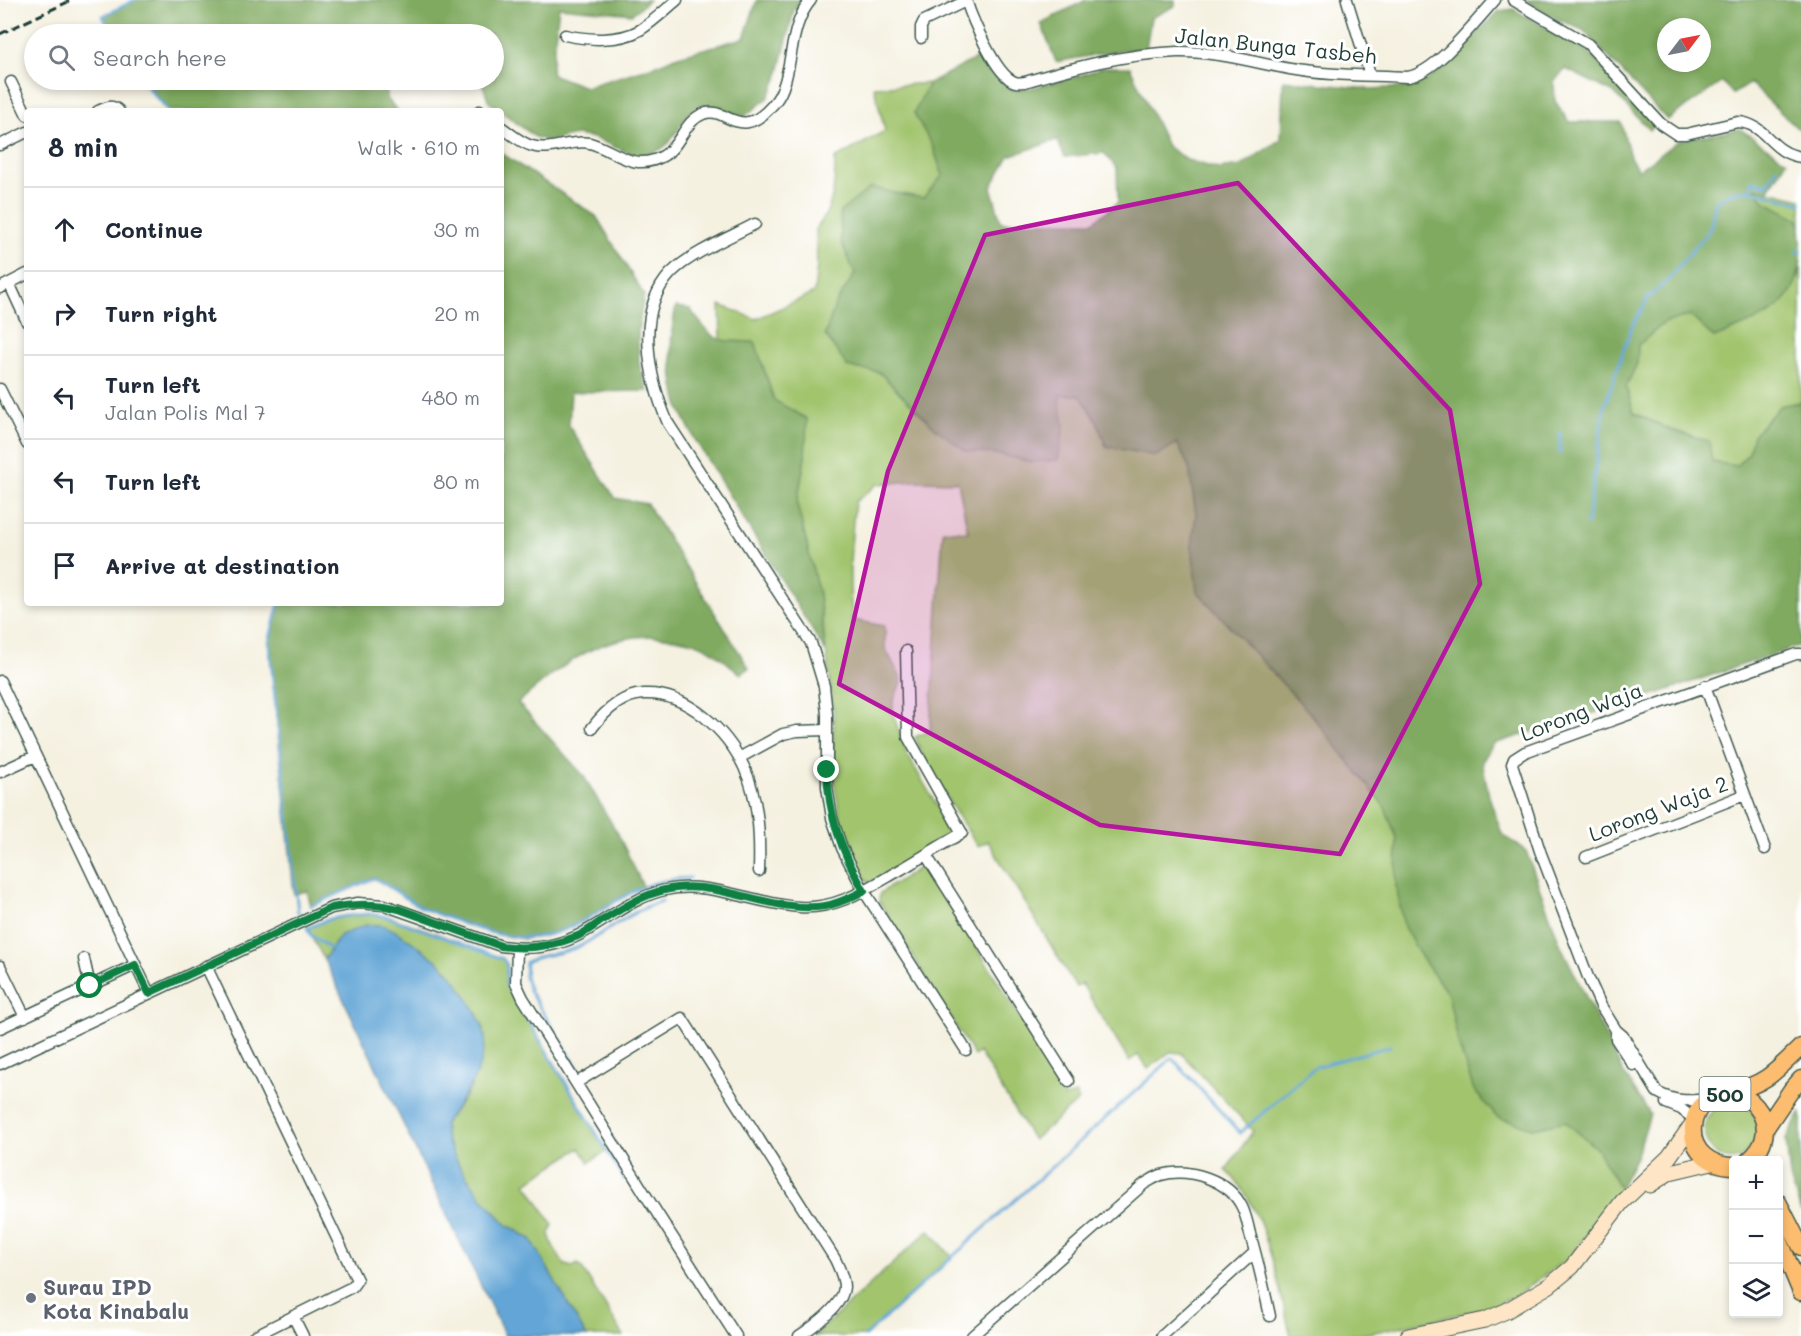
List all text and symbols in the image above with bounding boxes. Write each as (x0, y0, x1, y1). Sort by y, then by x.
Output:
north arrow (1657, 18, 1711, 72)
street label: Jalan Bunga Tasbeh (1174, 21, 1378, 69)
search box (24, 24, 504, 90)
icon: search (45, 41, 78, 74)
text: Search here (93, 43, 227, 72)
text: 8 min (48, 130, 118, 164)
text: Walk · 610 m (357, 134, 480, 160)
icon: ahead (48, 213, 81, 246)
text: Continue (105, 215, 203, 244)
text: 30 m (434, 216, 480, 242)
icon: right (48, 297, 81, 330)
text: Turn right (105, 299, 217, 328)
text: 20 m (434, 300, 480, 326)
text: Turn left (105, 370, 201, 399)
icon: left (48, 381, 81, 414)
text: 480 m (421, 384, 480, 410)
text: Jalan Polis Mal 7 (105, 399, 266, 425)
icon: left (48, 465, 81, 498)
text: Turn left (105, 467, 201, 496)
text: 80 m (433, 468, 480, 494)
icon: arrive (48, 549, 81, 582)
text: Arrive at destination (105, 551, 340, 580)
street label: Lorong Waja (1516, 675, 1646, 747)
route end (813, 756, 839, 782)
street label: Lorong Waja 2 (1584, 769, 1732, 847)
route start (76, 972, 102, 998)
road number: 500 (1700, 1077, 1750, 1111)
map controls (1729, 1156, 1783, 1318)
button: + (1729, 1156, 1783, 1210)
button: − (1729, 1210, 1783, 1264)
button: layers (1729, 1264, 1783, 1318)
place label: Surau IPD Kota Kinabalu (43, 1273, 189, 1324)
marker: Surau IPD Kota Kinabalu (24, 1291, 38, 1305)

